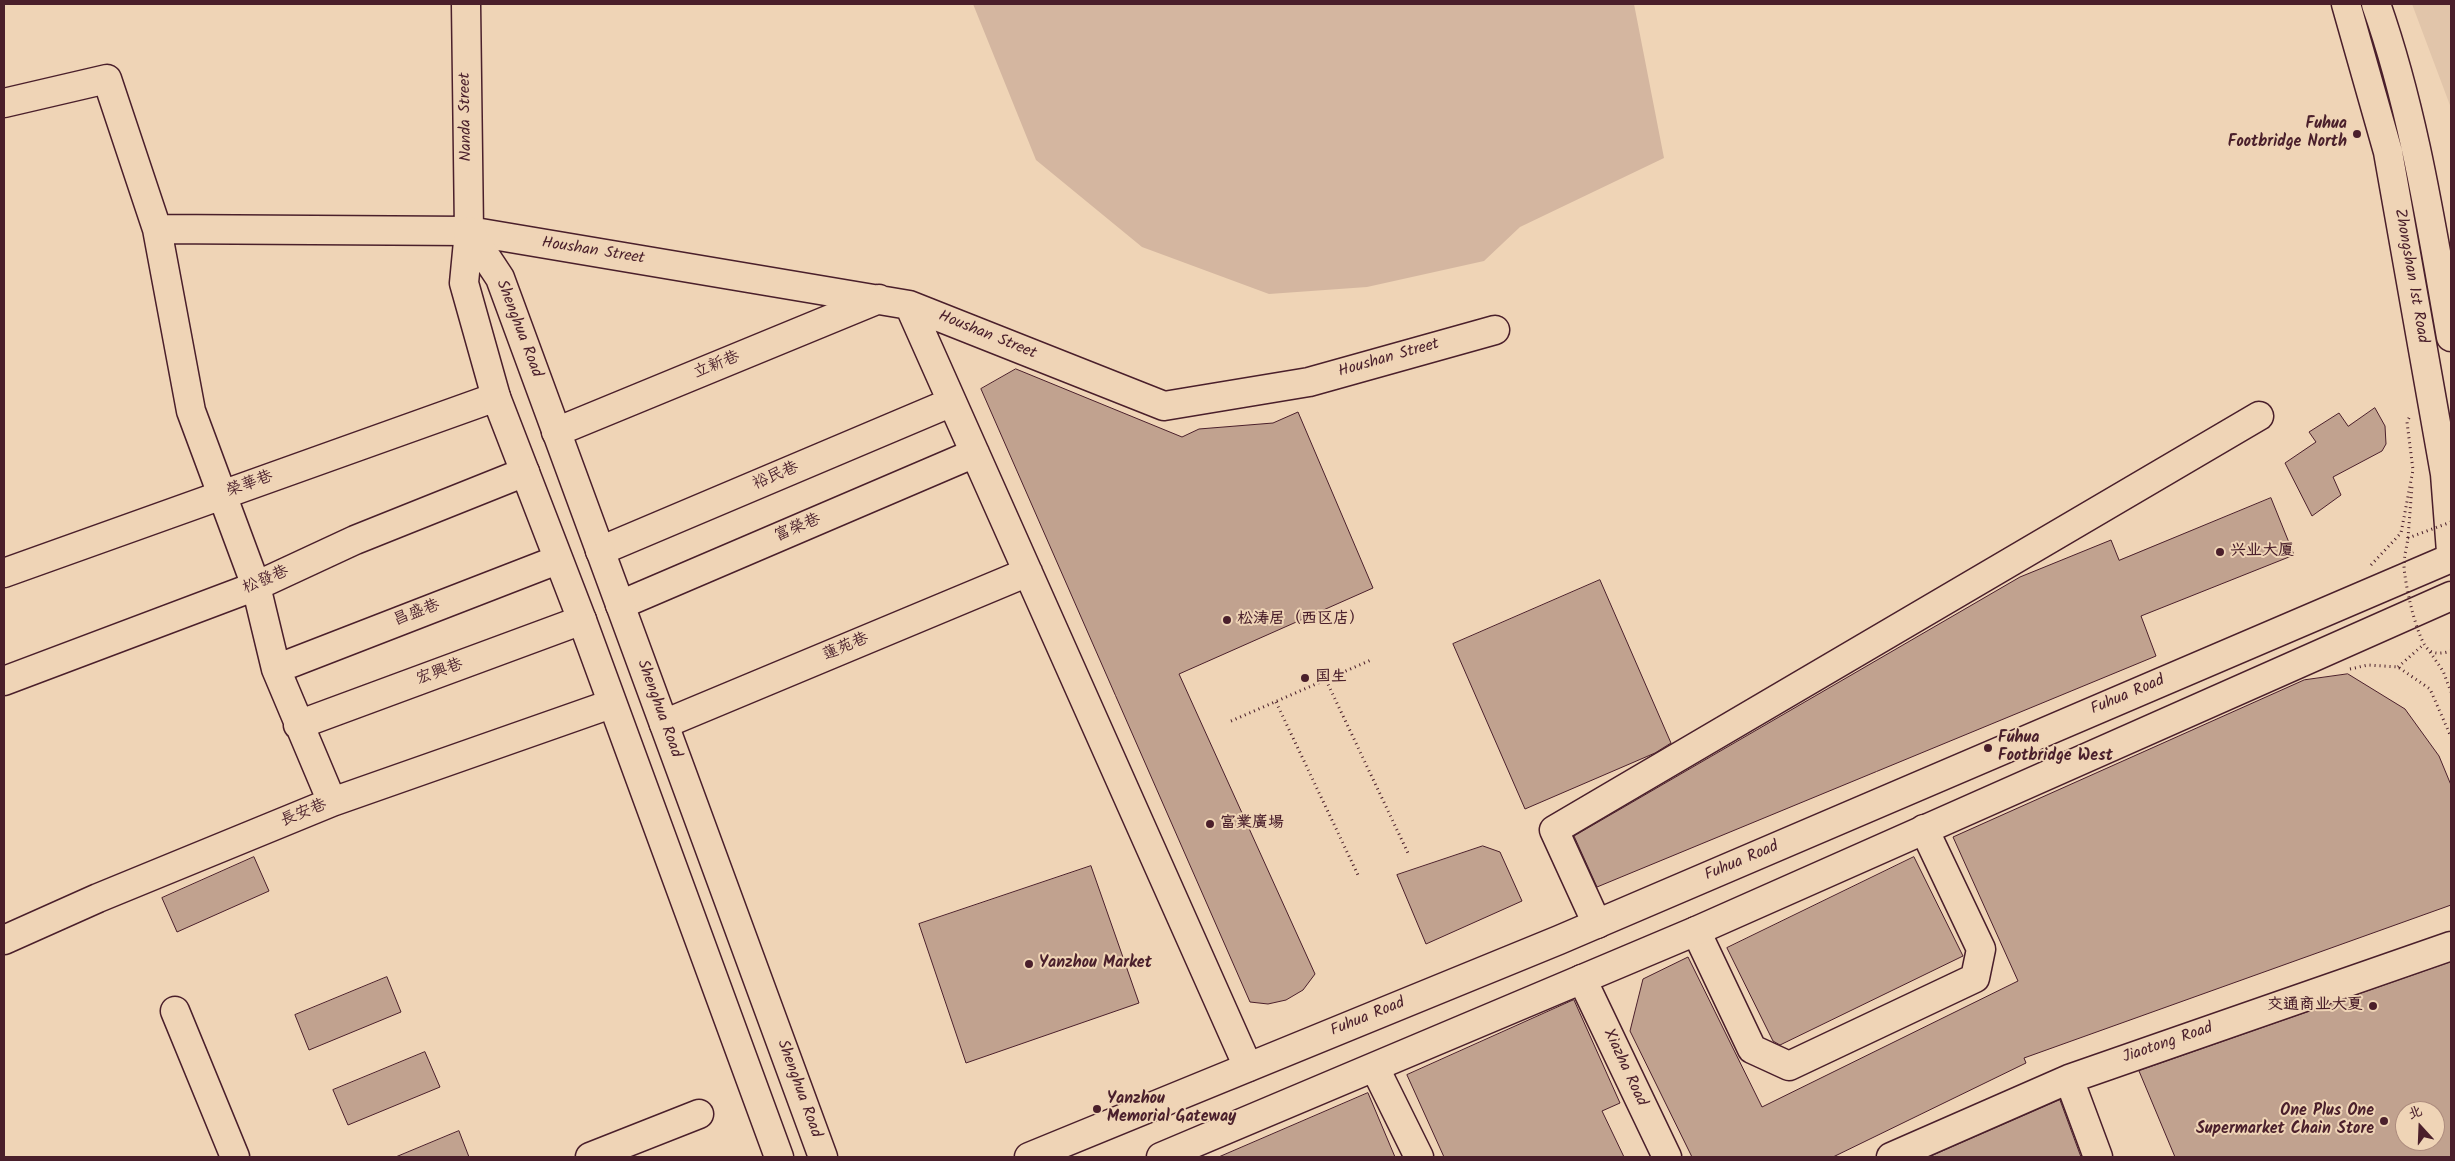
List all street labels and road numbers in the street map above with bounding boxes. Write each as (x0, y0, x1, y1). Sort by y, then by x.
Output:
street label: Nanda Street (457, 72, 477, 162)
street label: Zhongshan 1st Road (2389, 207, 2431, 345)
street label: Houshan Street (540, 234, 646, 270)
street label: Shenghua Road (491, 278, 545, 380)
street label: Houshan Street (935, 308, 1039, 364)
street label: Houshan Street (1336, 335, 1442, 383)
street label: 立新巷 (691, 348, 743, 384)
street label: 裕民巷 (750, 459, 802, 495)
street label: 榮華巷 (224, 468, 276, 502)
street label: 富榮巷 (772, 511, 824, 547)
street label: 松發巷 (240, 563, 292, 599)
street label: 昌盛巷 (391, 596, 443, 632)
street label: 蓮苑巷 (820, 630, 872, 666)
street label: 宏興巷 (414, 656, 466, 690)
street label: Shenghua Road (631, 657, 685, 761)
street label: Fuhua Road (2088, 672, 2168, 720)
street label: 長安巷 (278, 796, 330, 832)
street label: Fuhua Road (1702, 838, 1782, 886)
street label: Fuhua Road (1328, 994, 1408, 1042)
street label: Jiaotong Road (2120, 1020, 2216, 1068)
street label: Xiazha Road (1598, 1026, 1650, 1110)
street label: Shenghua Road (771, 1037, 825, 1141)

